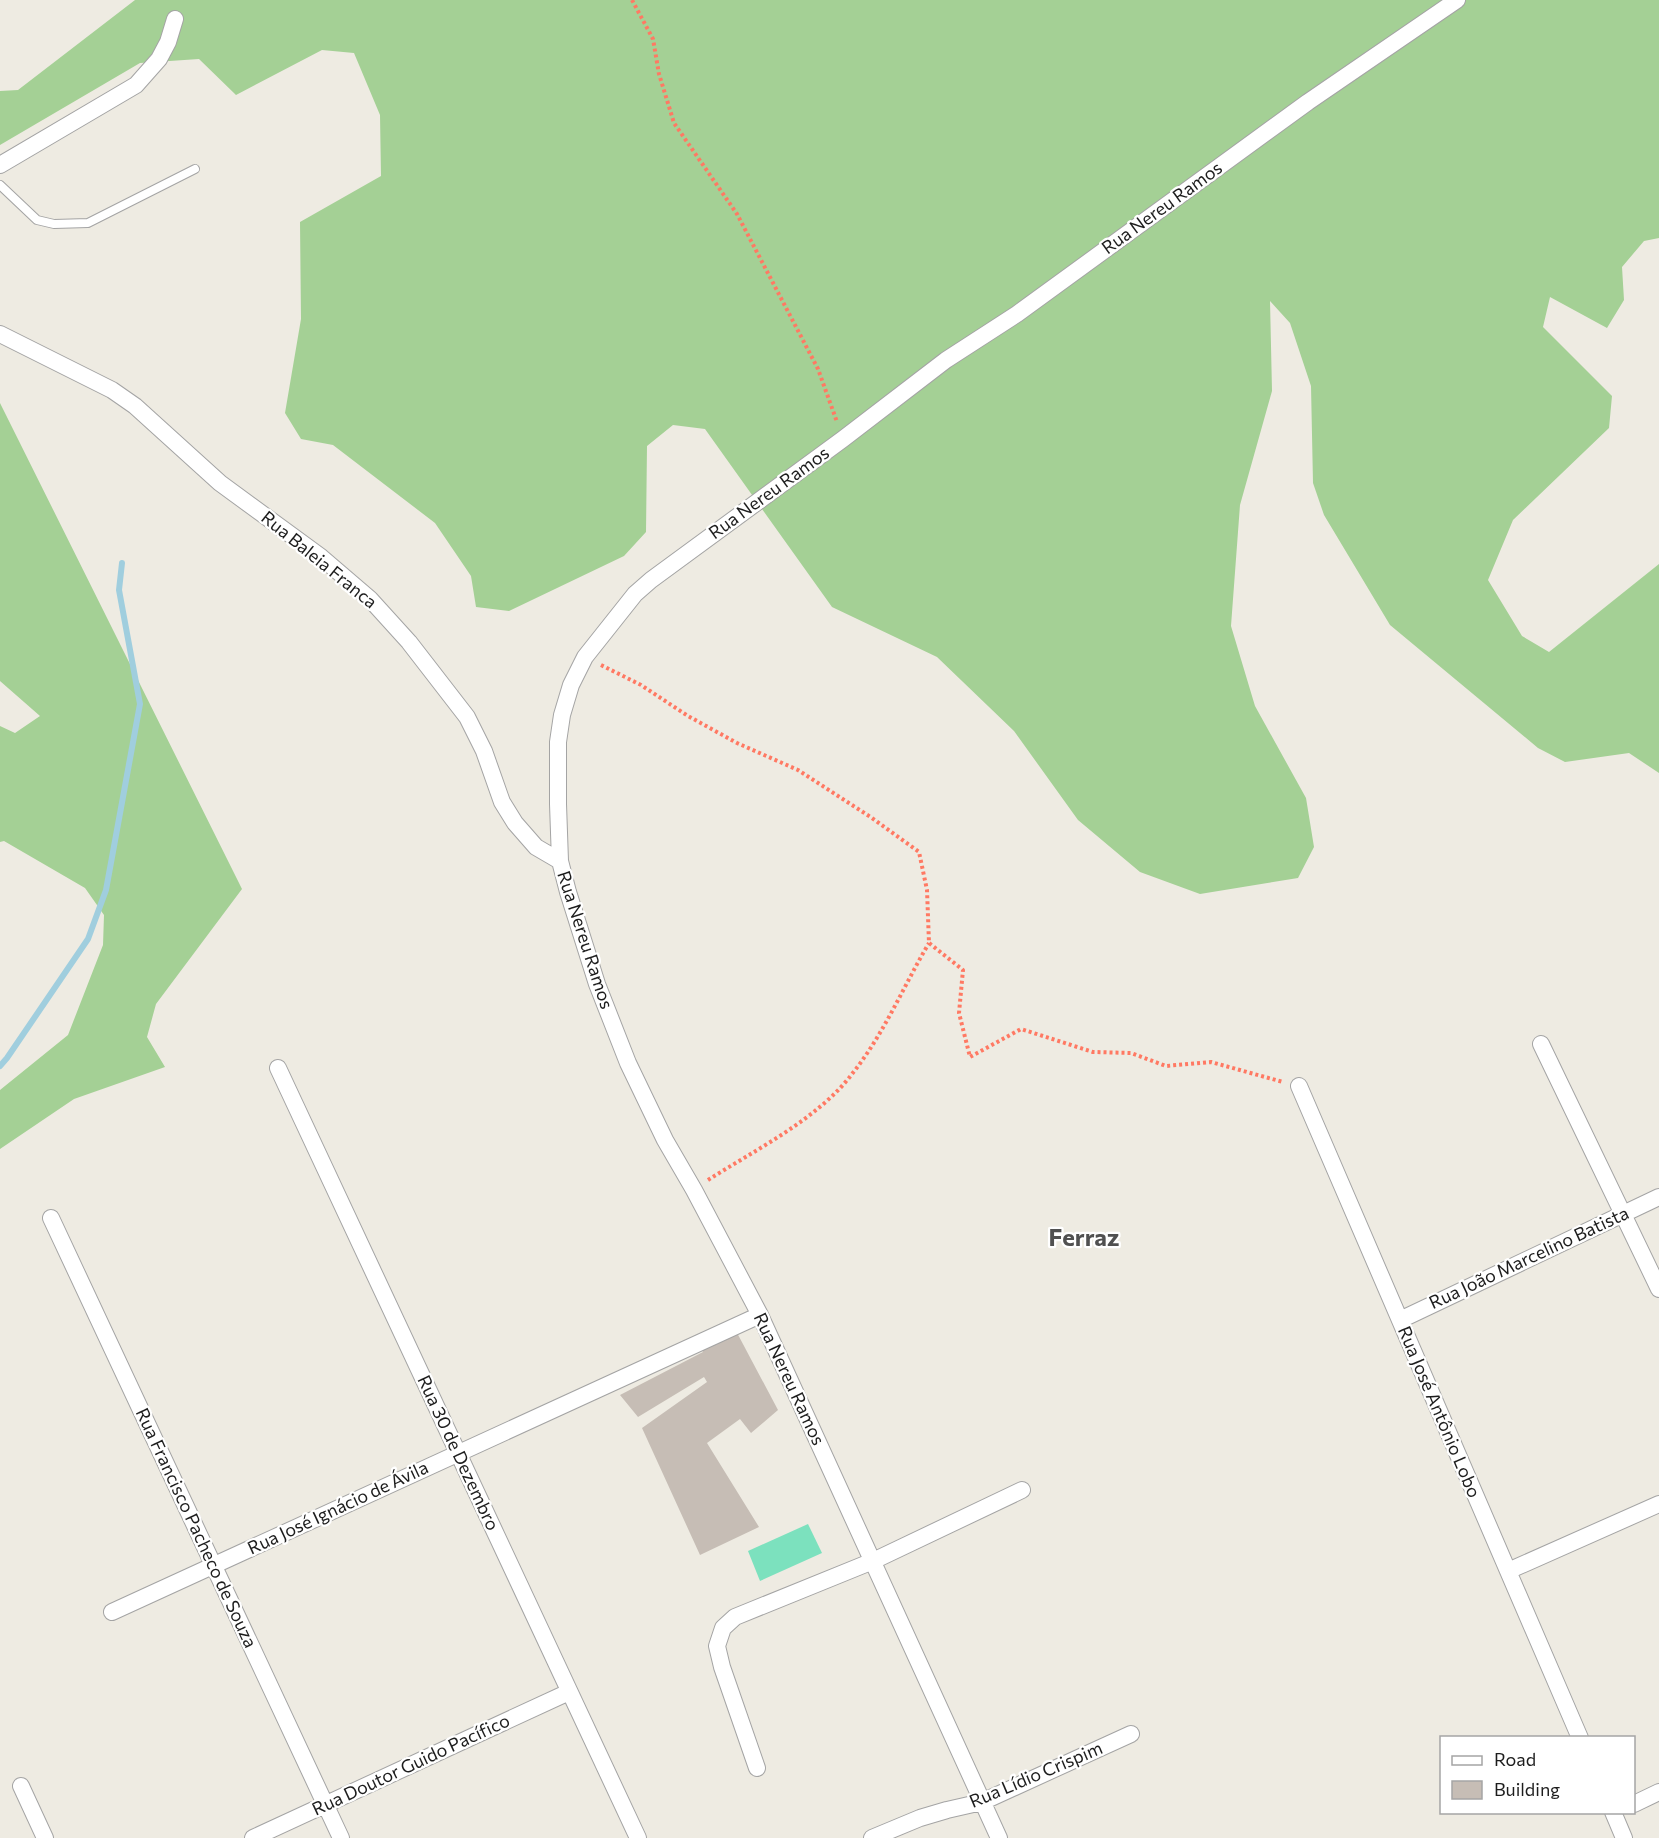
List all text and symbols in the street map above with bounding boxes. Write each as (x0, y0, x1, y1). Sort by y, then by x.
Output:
street label: Rua Nereu Ramos (1097, 156, 1226, 258)
street label: Rua Nereu Ramos (704, 441, 833, 543)
street label: Rua Baleia Franca (257, 506, 382, 613)
street label: Rua Nereu Ramos (553, 868, 619, 1011)
street label: Rua João Marcelino Batista (1425, 1201, 1632, 1313)
district label: Ferraz (1049, 1222, 1119, 1251)
street label: Rua Nereu Ramos (750, 1309, 830, 1448)
street label: Rua José Antônio Lobo (1394, 1323, 1486, 1501)
street label: Rua 30 de Dezembro (413, 1371, 505, 1534)
street label: Rua Francisco Pacheco de Souza (132, 1404, 262, 1651)
street label: Rua José Ignácio de Ávila (244, 1456, 431, 1559)
street label: Rua Doutor Guido Pacífico (308, 1709, 513, 1820)
street label: Rua Lídio Crispim (966, 1736, 1105, 1812)
legend (1440, 1736, 1635, 1814)
text: Road (1494, 1748, 1536, 1770)
text: Building (1494, 1778, 1560, 1800)

